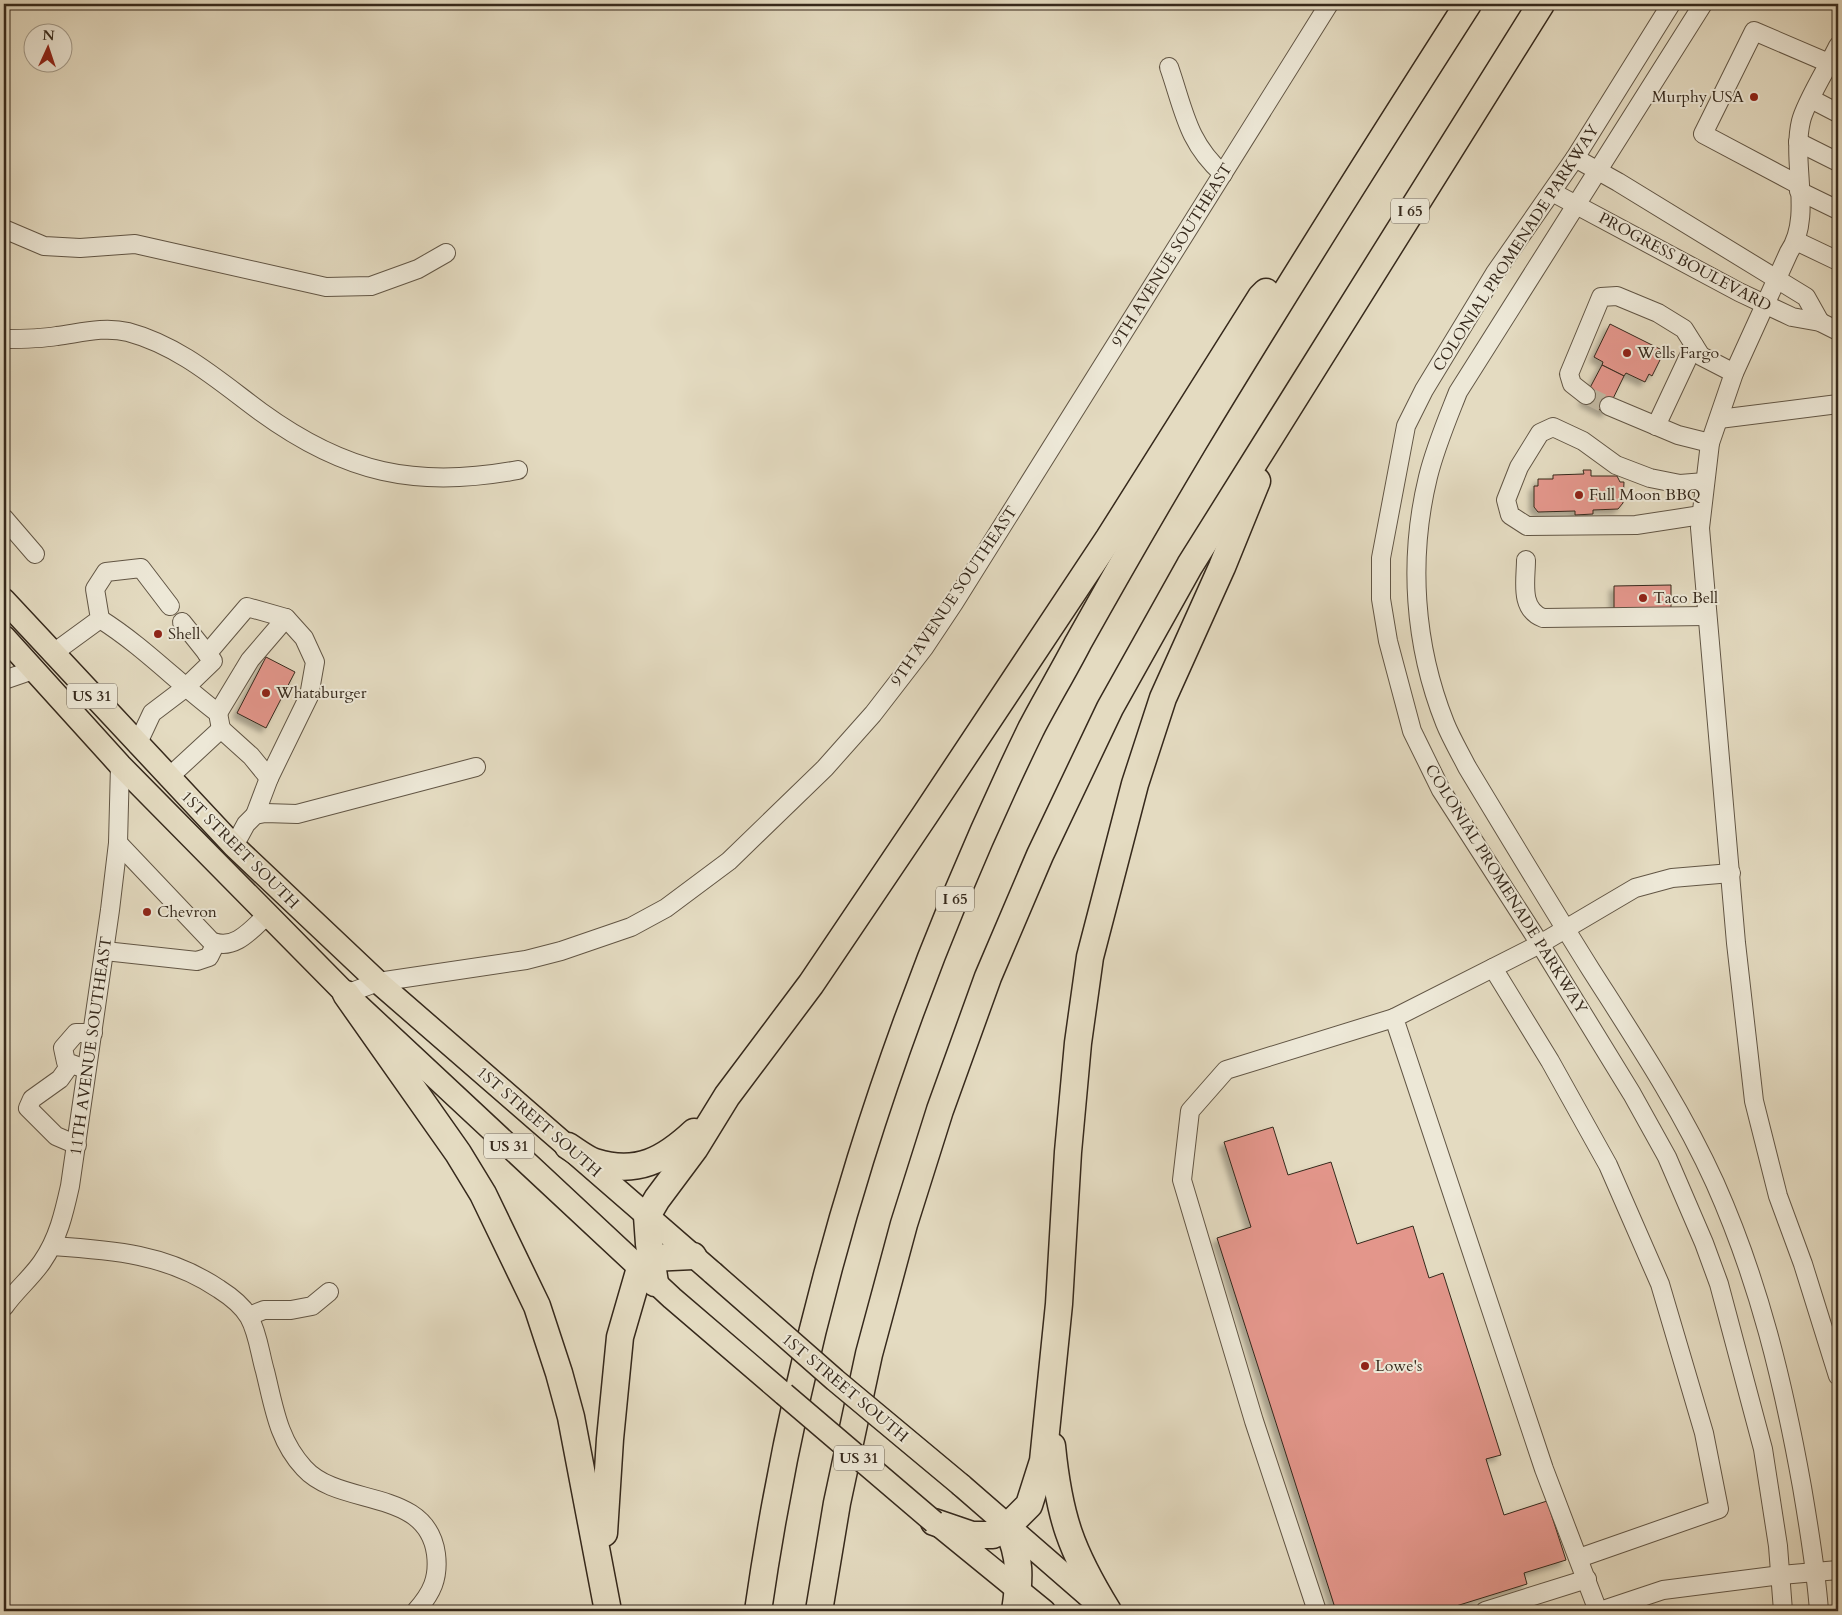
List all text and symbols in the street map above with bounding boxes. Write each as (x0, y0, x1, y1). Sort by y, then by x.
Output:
north arrow (22, 22, 72, 72)
text: N (42, 26, 55, 45)
place label: Murphy USA (1652, 86, 1745, 108)
marker: Murphy USA (1748, 91, 1760, 103)
street label: COLONIAL PROMENADE PARKWAY (1428, 120, 1604, 376)
street label: 9TH AVENUE SOUTHEAST (1106, 159, 1238, 351)
road number: I 65 (1391, 198, 1429, 224)
street label: PROGRESS BOULEVARD (1595, 207, 1775, 317)
place label: Wells Fargo (1636, 342, 1720, 364)
marker: Wells Fargo (1621, 347, 1633, 359)
place label: Full Moon BBQ (1589, 484, 1701, 506)
marker: Full Moon BBQ (1573, 489, 1585, 501)
street label: 9TH AVENUE SOUTHEAST (885, 502, 1023, 690)
place label: Taco Bell (1653, 587, 1718, 609)
marker: Taco Bell (1637, 592, 1649, 604)
place label: Shell (168, 623, 200, 645)
marker: Shell (152, 628, 164, 640)
place label: Whataburger (275, 682, 367, 704)
road number: US 31 (67, 684, 117, 708)
marker: Whataburger (260, 687, 272, 699)
street label: COLONIAL PROMENADE PARKWAY (1420, 760, 1592, 1018)
street label: 1ST STREET SOUTH (176, 786, 304, 914)
road number: I 65 (936, 886, 974, 912)
place label: Chevron (157, 901, 217, 923)
marker: Chevron (141, 906, 153, 918)
street label: 11TH AVENUE SOUTHEAST (65, 935, 117, 1157)
street label: 1ST STREET SOUTH (472, 1062, 606, 1182)
road number: US 31 (484, 1134, 534, 1158)
street label: 1ST STREET SOUTH (777, 1329, 913, 1447)
place label: Lowe's (1375, 1355, 1422, 1377)
marker: Lowe's (1359, 1360, 1371, 1372)
road number: US 31 (834, 1446, 884, 1470)

